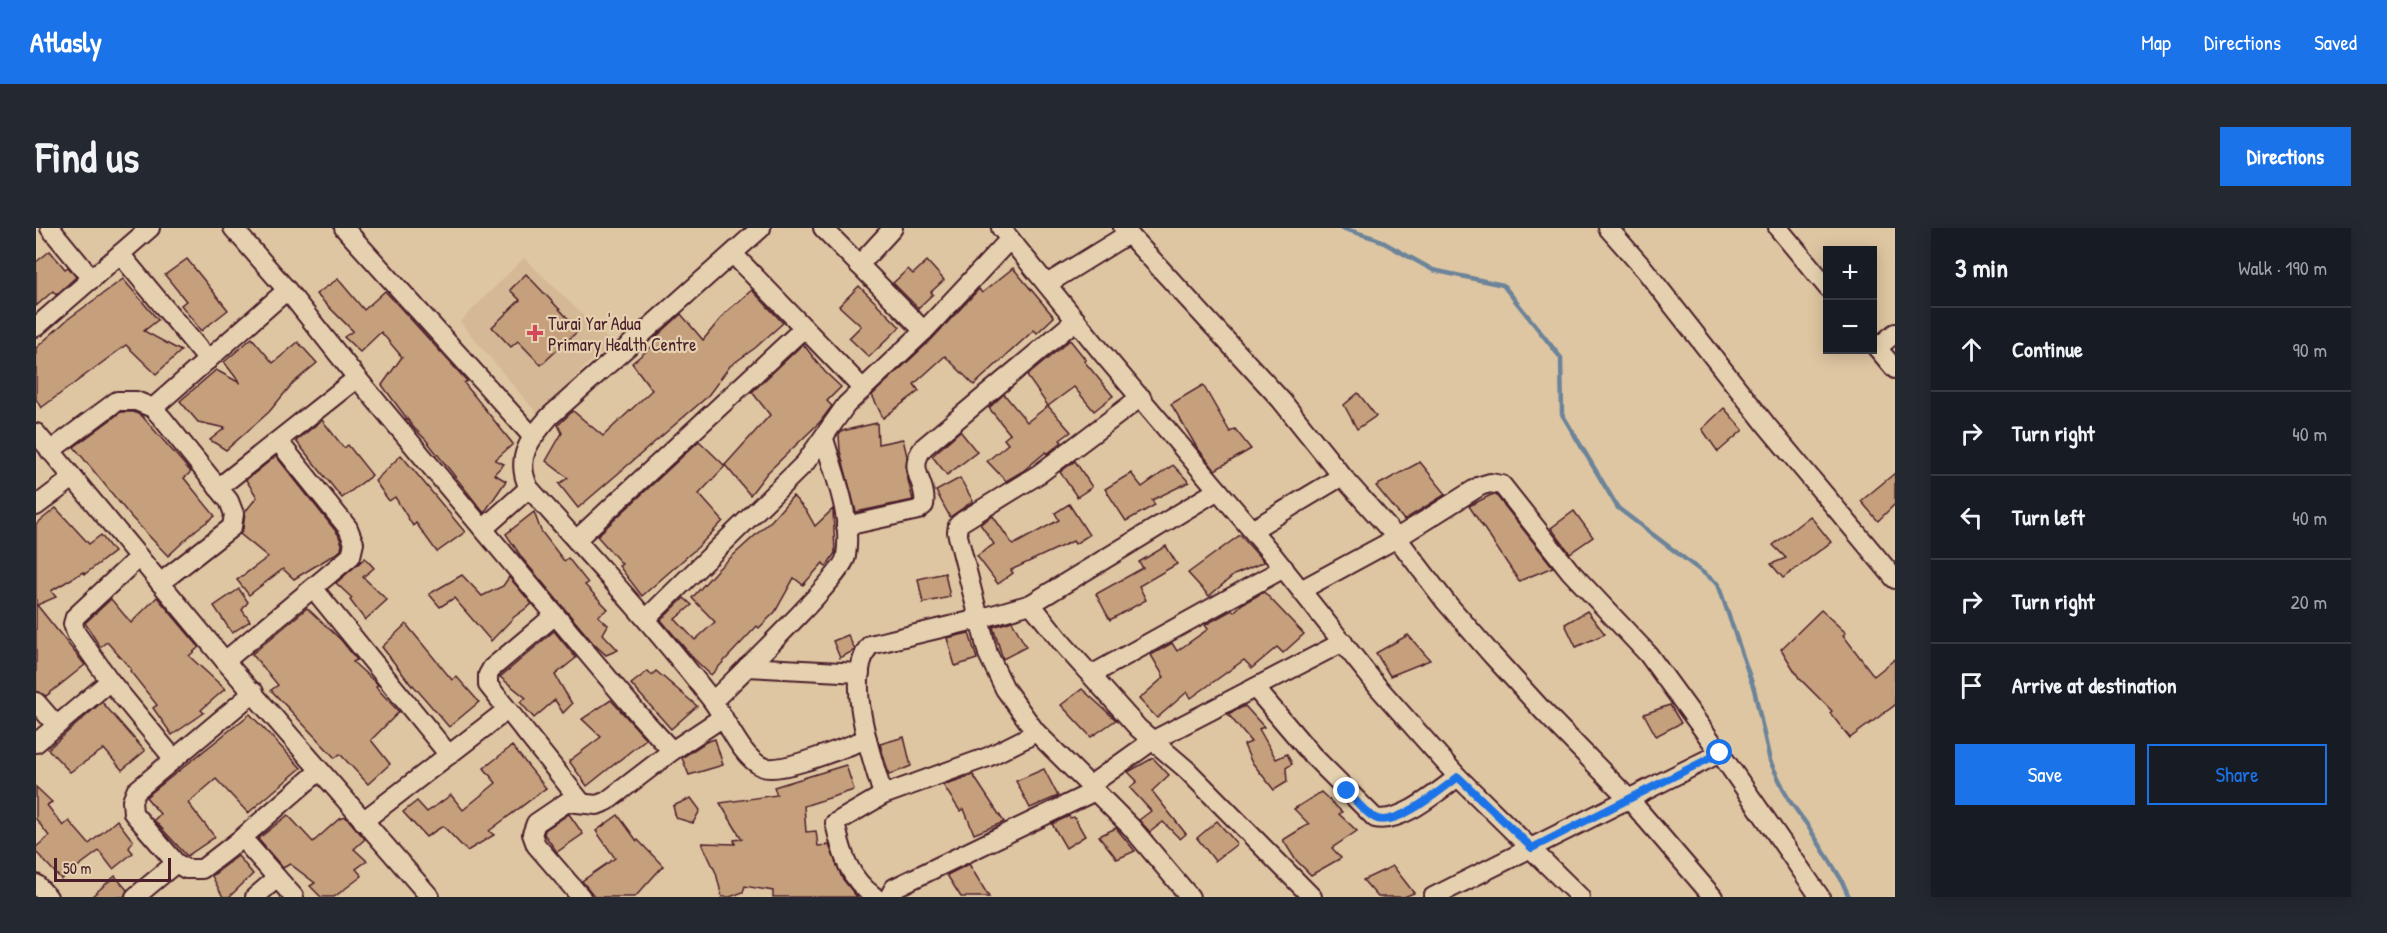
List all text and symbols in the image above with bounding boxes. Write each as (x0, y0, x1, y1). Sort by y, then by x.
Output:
text: Atlasly (30, 23, 102, 61)
text: Map (2141, 28, 2171, 57)
text: Directions (2204, 28, 2281, 57)
text: Saved (2314, 28, 2357, 57)
button: Directions (2220, 127, 2351, 186)
text: Find us (36, 128, 139, 185)
map controls (1823, 246, 1877, 354)
button: + (1823, 246, 1877, 300)
text: 3 min (1955, 250, 2008, 285)
text: Walk · 190 m (2238, 254, 2327, 281)
button: − (1823, 300, 1877, 354)
place label: Turai Yar'Adua Primary Health Centre (548, 311, 696, 357)
marker: Turai Yar'Adua Primary Health Centre (526, 324, 544, 342)
icon: ahead (1955, 333, 1988, 366)
text: Continue (2012, 334, 2083, 364)
text: 90 m (2293, 336, 2327, 363)
icon: right (1955, 417, 1988, 450)
text: Turn right (2012, 418, 2095, 448)
text: 40 m (2292, 420, 2327, 447)
icon: left (1955, 501, 1988, 534)
text: Turn left (2012, 502, 2085, 532)
text: 40 m (2292, 504, 2327, 531)
icon: right (1955, 585, 1988, 618)
text: Turn right (2012, 586, 2095, 616)
text: 20 m (2290, 588, 2327, 615)
icon: arrive (1955, 669, 1988, 702)
text: Arrive at destination (2012, 670, 2177, 700)
route start (1706, 739, 1732, 765)
button: Save (1955, 744, 2135, 805)
button: Share (2147, 744, 2327, 805)
route end (1333, 777, 1359, 803)
scale bar (54, 855, 171, 882)
text: 50 m (63, 857, 92, 879)

